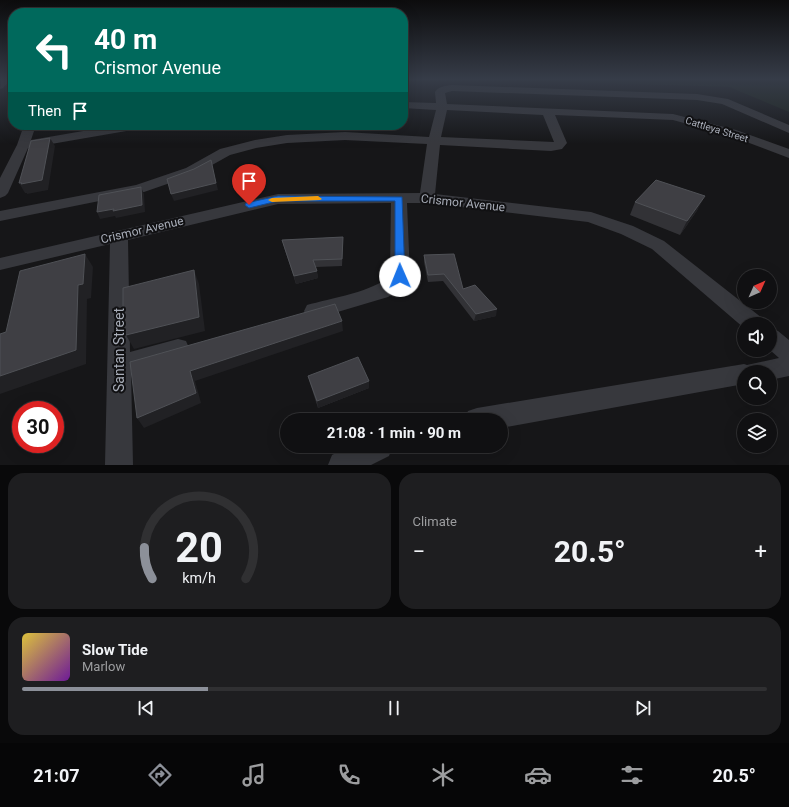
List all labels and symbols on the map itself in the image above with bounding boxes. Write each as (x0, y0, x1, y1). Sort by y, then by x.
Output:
street label: Cattleya Street (684, 115, 750, 144)
pin (232, 164, 266, 205)
street label: Crismor Avenue (420, 192, 506, 214)
street label: Crismor Avenue (99, 214, 185, 246)
position arrow (379, 255, 421, 297)
north arrow (737, 269, 777, 309)
street label: Santan Street (111, 308, 127, 392)
speed limit sign: 30 (12, 401, 64, 453)

